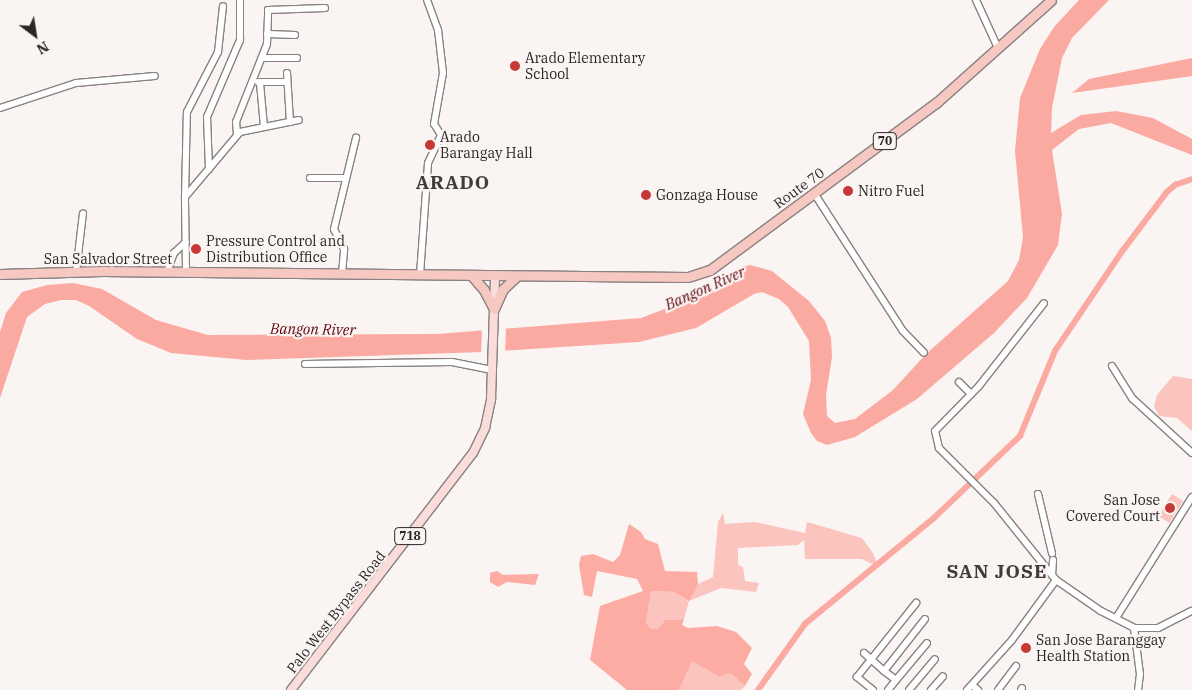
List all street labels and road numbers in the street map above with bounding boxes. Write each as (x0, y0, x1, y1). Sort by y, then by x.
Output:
road number: 70 (872, 132, 898, 150)
street label: Route 70 (770, 164, 828, 212)
street label: San Salvador Street (44, 251, 172, 267)
road number: 718 (394, 526, 426, 546)
street label: Palo West Bypass Road (283, 548, 389, 676)

